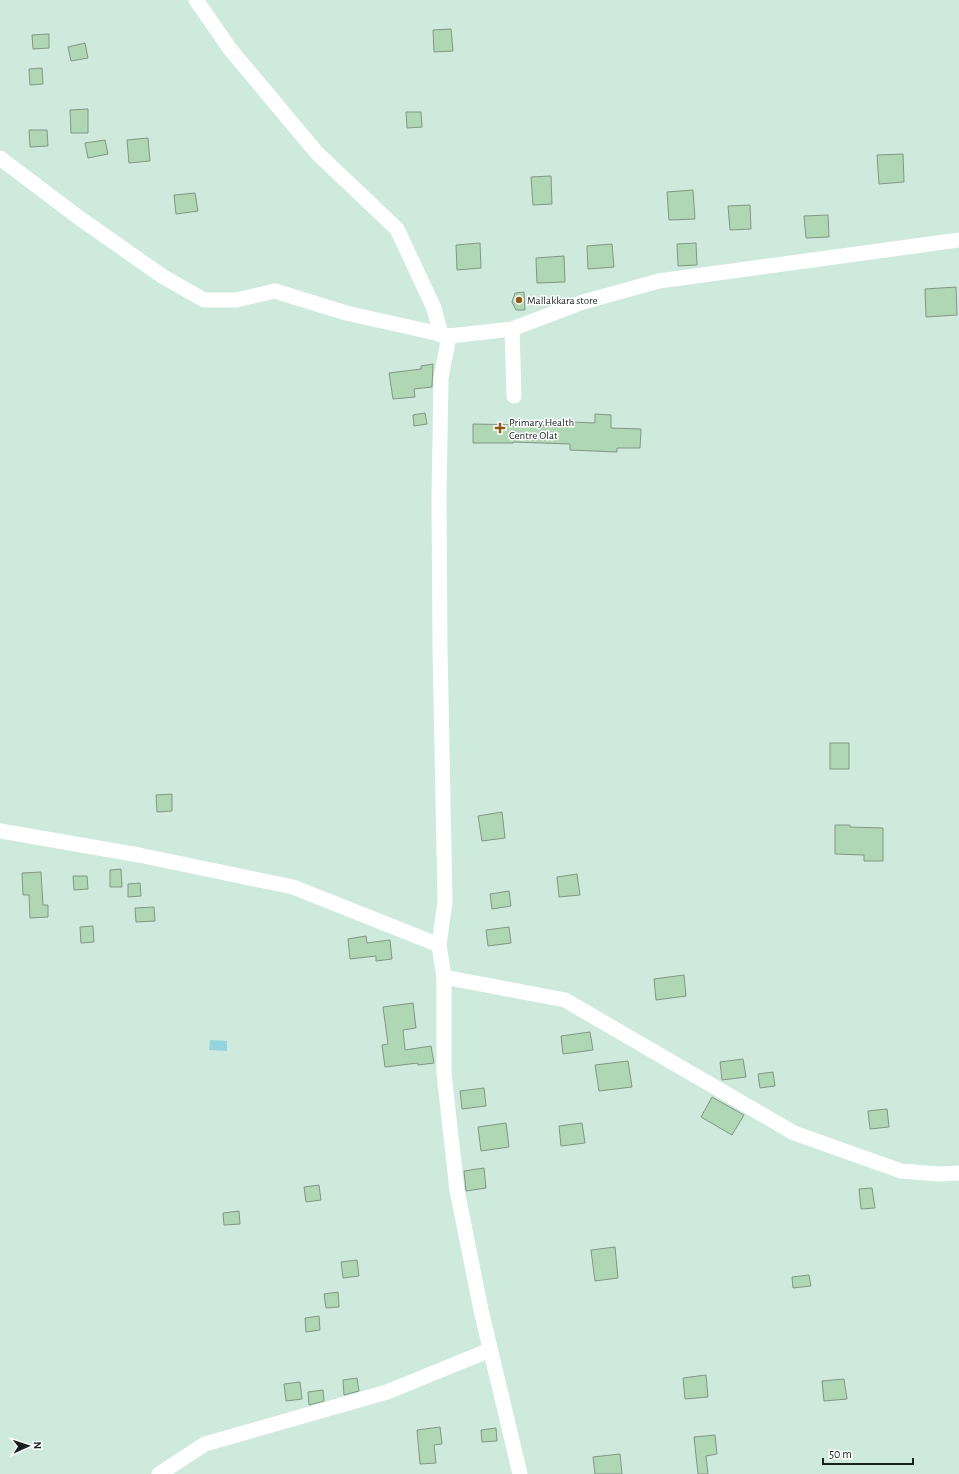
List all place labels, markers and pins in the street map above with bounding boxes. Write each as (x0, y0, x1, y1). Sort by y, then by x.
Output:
marker: Mallakkara store (514, 295, 524, 305)
place label: Mallakkara store (527, 295, 598, 306)
place label: Primary Health Centre Olat (509, 417, 574, 441)
marker: Primary Health Centre Olat (494, 422, 506, 434)

